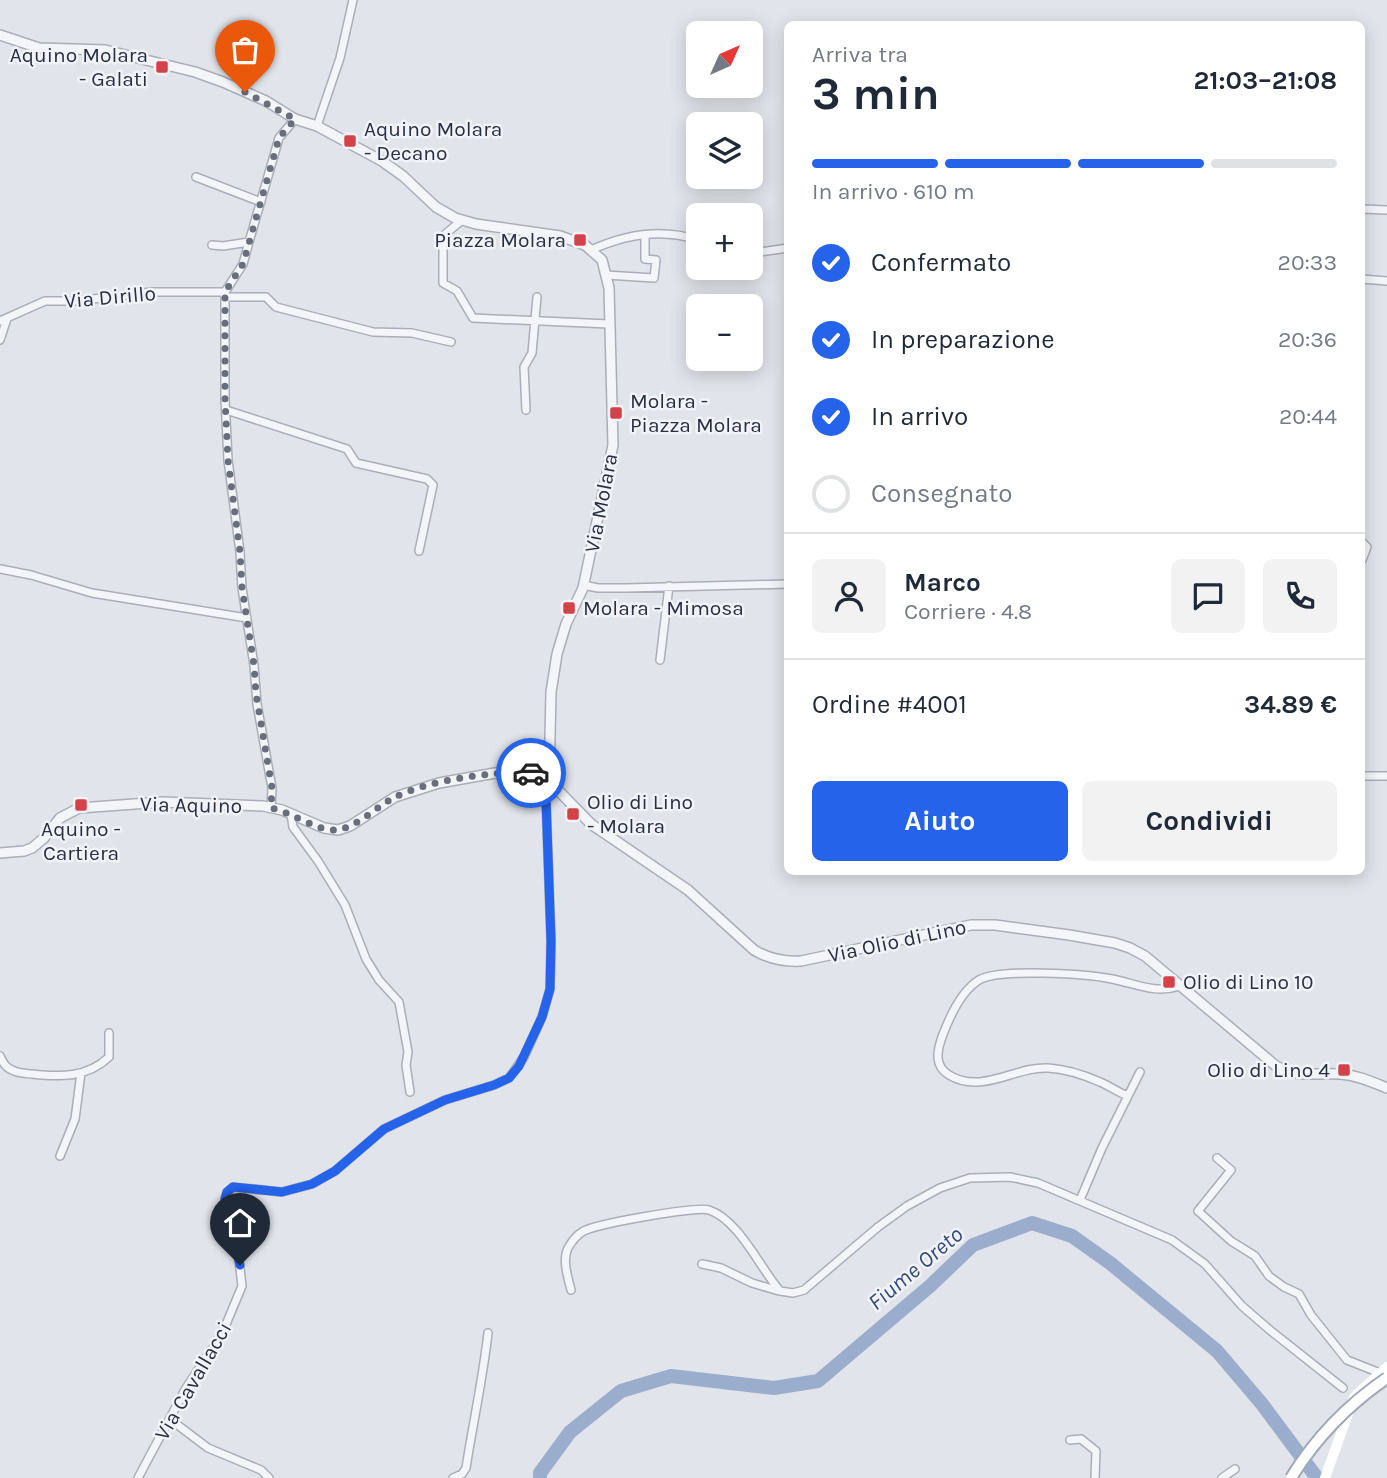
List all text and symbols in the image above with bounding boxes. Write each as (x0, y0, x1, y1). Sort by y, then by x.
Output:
pin (215, 20, 275, 92)
north arrow (686, 21, 763, 98)
map controls (686, 21, 763, 371)
icon: bag (226, 31, 264, 69)
text: Arriva tra (812, 41, 908, 68)
place label: Aquino Molara - Galati (10, 43, 148, 91)
marker: Aquino Molara - Galati (154, 59, 170, 75)
text: 21:03–21:08 (1193, 65, 1337, 96)
text: 3 min (812, 67, 940, 121)
button: layers (686, 112, 763, 189)
place label: Aquino Molara - Decano (364, 117, 502, 165)
marker: Aquino Molara - Decano (342, 133, 358, 149)
text: In arrivo · 610 m (812, 178, 974, 205)
button: + (686, 203, 763, 280)
place label: Piazza Molara (434, 228, 566, 252)
marker: Piazza Molara (572, 232, 588, 248)
icon: check (812, 244, 850, 282)
text: Confermato (871, 247, 1011, 278)
text: 20:33 (1278, 249, 1337, 276)
street label: Via Dirillo (63, 281, 157, 313)
button: − (686, 294, 763, 371)
icon: check (812, 321, 850, 359)
text: In preparazione (871, 324, 1055, 355)
text: 20:36 (1278, 326, 1337, 353)
place label: Molara - Piazza Molara (630, 389, 762, 437)
icon: check (812, 398, 850, 436)
text: In arrivo (871, 401, 968, 432)
text: 20:44 (1279, 403, 1337, 430)
marker: Molara - Piazza Molara (608, 405, 624, 421)
street label: Via Molara (580, 451, 622, 555)
text: Consegnato (871, 478, 1013, 509)
button: person (812, 559, 886, 633)
button: chat (1171, 559, 1245, 633)
button: phone (1263, 559, 1337, 633)
text: Marco (904, 567, 981, 598)
place label: Molara - Mimosa (583, 596, 744, 620)
text: Corriere · 4.8 (904, 598, 1032, 625)
marker: Molara - Mimosa (561, 600, 577, 616)
text: Ordine #4001 (812, 689, 967, 720)
text: 34.89 € (1244, 689, 1337, 720)
courier (496, 738, 566, 808)
icon: car (512, 754, 550, 792)
button: Aiuto (812, 781, 1068, 861)
button: Condividi (1082, 781, 1337, 861)
place label: Olio di Lino - Molara (587, 790, 693, 838)
street label: Via Aquino (140, 792, 242, 818)
marker: Aquino - Cartiera (73, 797, 89, 813)
marker: Olio di Lino - Molara (565, 806, 581, 822)
place label: Aquino - Cartiera (41, 817, 121, 865)
street label: Via Olio di Lino (826, 915, 968, 967)
place label: Olio di Lino 10 (1183, 970, 1313, 994)
marker: Olio di Lino 10 (1161, 974, 1177, 990)
place label: Olio di Lino 4 (1207, 1058, 1330, 1082)
marker: Olio di Lino 4 (1336, 1062, 1352, 1078)
pin (210, 1193, 270, 1265)
icon: home (221, 1204, 259, 1242)
water label: Fiume Oreto (862, 1221, 968, 1316)
street label: Via Cavallacci (150, 1318, 236, 1444)

